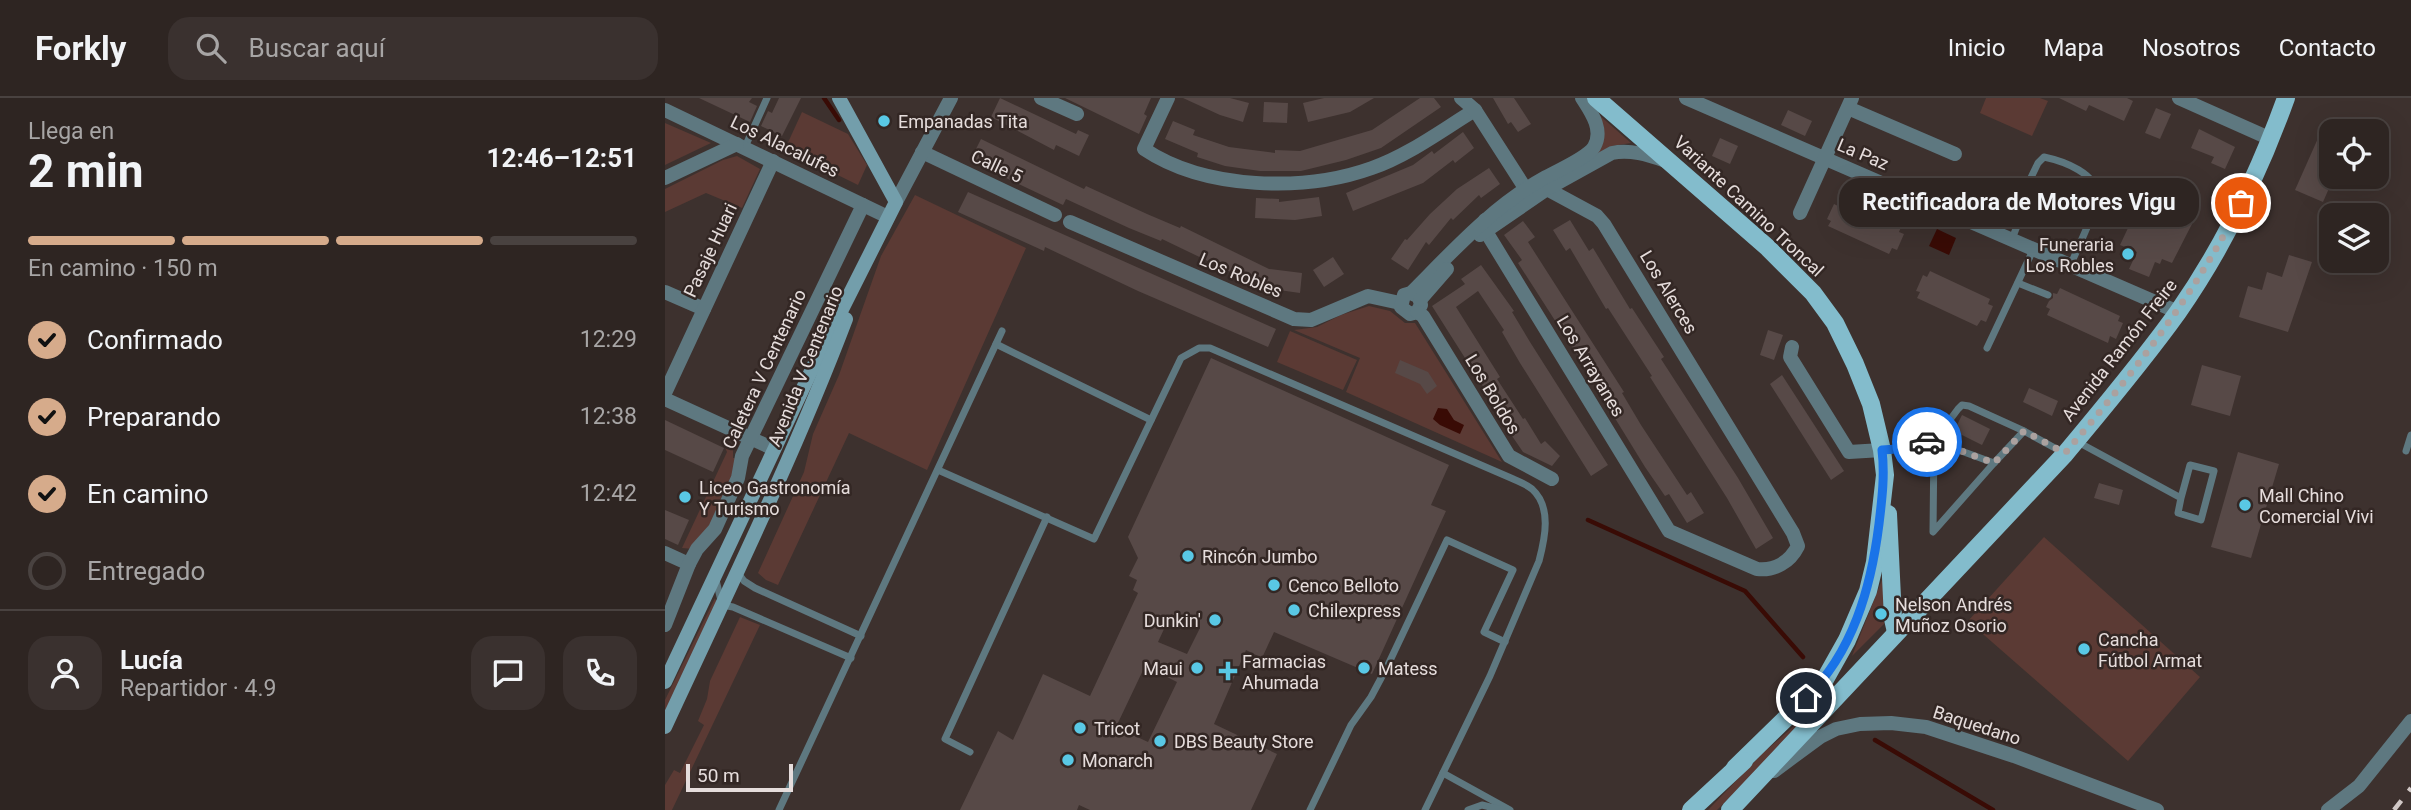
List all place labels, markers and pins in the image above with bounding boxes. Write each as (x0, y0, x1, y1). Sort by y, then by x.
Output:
place label: Empanadas Tita (898, 111, 1028, 132)
marker: Empanadas Tita (876, 113, 892, 129)
pin (2211, 173, 2271, 233)
callout: Rectificadora de Motores Vigu (1839, 178, 2199, 228)
place label: Funeraria Los Robles (2026, 234, 2114, 276)
marker: Funeraria Los Robles (2120, 246, 2136, 262)
place label: Liceo Gastronomía Y Turismo (699, 477, 850, 519)
place label: Mall Chino Comercial Vivi (2259, 485, 2374, 527)
marker: Liceo Gastronomía Y Turismo (677, 489, 693, 505)
marker: Mall Chino Comercial Vivi (2237, 497, 2253, 513)
place label: Rincón Jumbo (1202, 546, 1318, 567)
marker: Rincón Jumbo (1180, 548, 1196, 564)
place label: Cenco Belloto (1288, 575, 1399, 596)
marker: Cenco Belloto (1266, 577, 1282, 593)
place label: Nelson Andrés Muñoz Osorio (1895, 594, 2012, 636)
place label: Chilexpress (1308, 600, 1401, 621)
marker: Chilexpress (1286, 602, 1302, 618)
marker: Nelson Andrés Muñoz Osorio (1873, 606, 1889, 622)
place label: Dunkin' (1144, 610, 1201, 631)
marker: Dunkin' (1207, 612, 1223, 628)
place label: Cancha Fútbol Armat (2098, 629, 2202, 671)
marker: Cancha Fútbol Armat (2076, 641, 2092, 657)
place label: Farmacias Ahumada (1242, 651, 1326, 693)
place label: Maui (1143, 658, 1183, 679)
place label: Matess (1378, 658, 1438, 679)
marker: Maui (1189, 660, 1205, 676)
marker: Matess (1356, 660, 1372, 676)
marker: Farmacias Ahumada (1220, 663, 1236, 679)
pin (1776, 668, 1836, 728)
place label: Tricot (1094, 718, 1140, 739)
marker: Tricot (1072, 720, 1088, 736)
place label: DBS Beauty Store (1174, 731, 1314, 752)
marker: DBS Beauty Store (1152, 733, 1168, 749)
place label: Monarch (1082, 750, 1153, 771)
marker: Monarch (1060, 752, 1076, 768)

